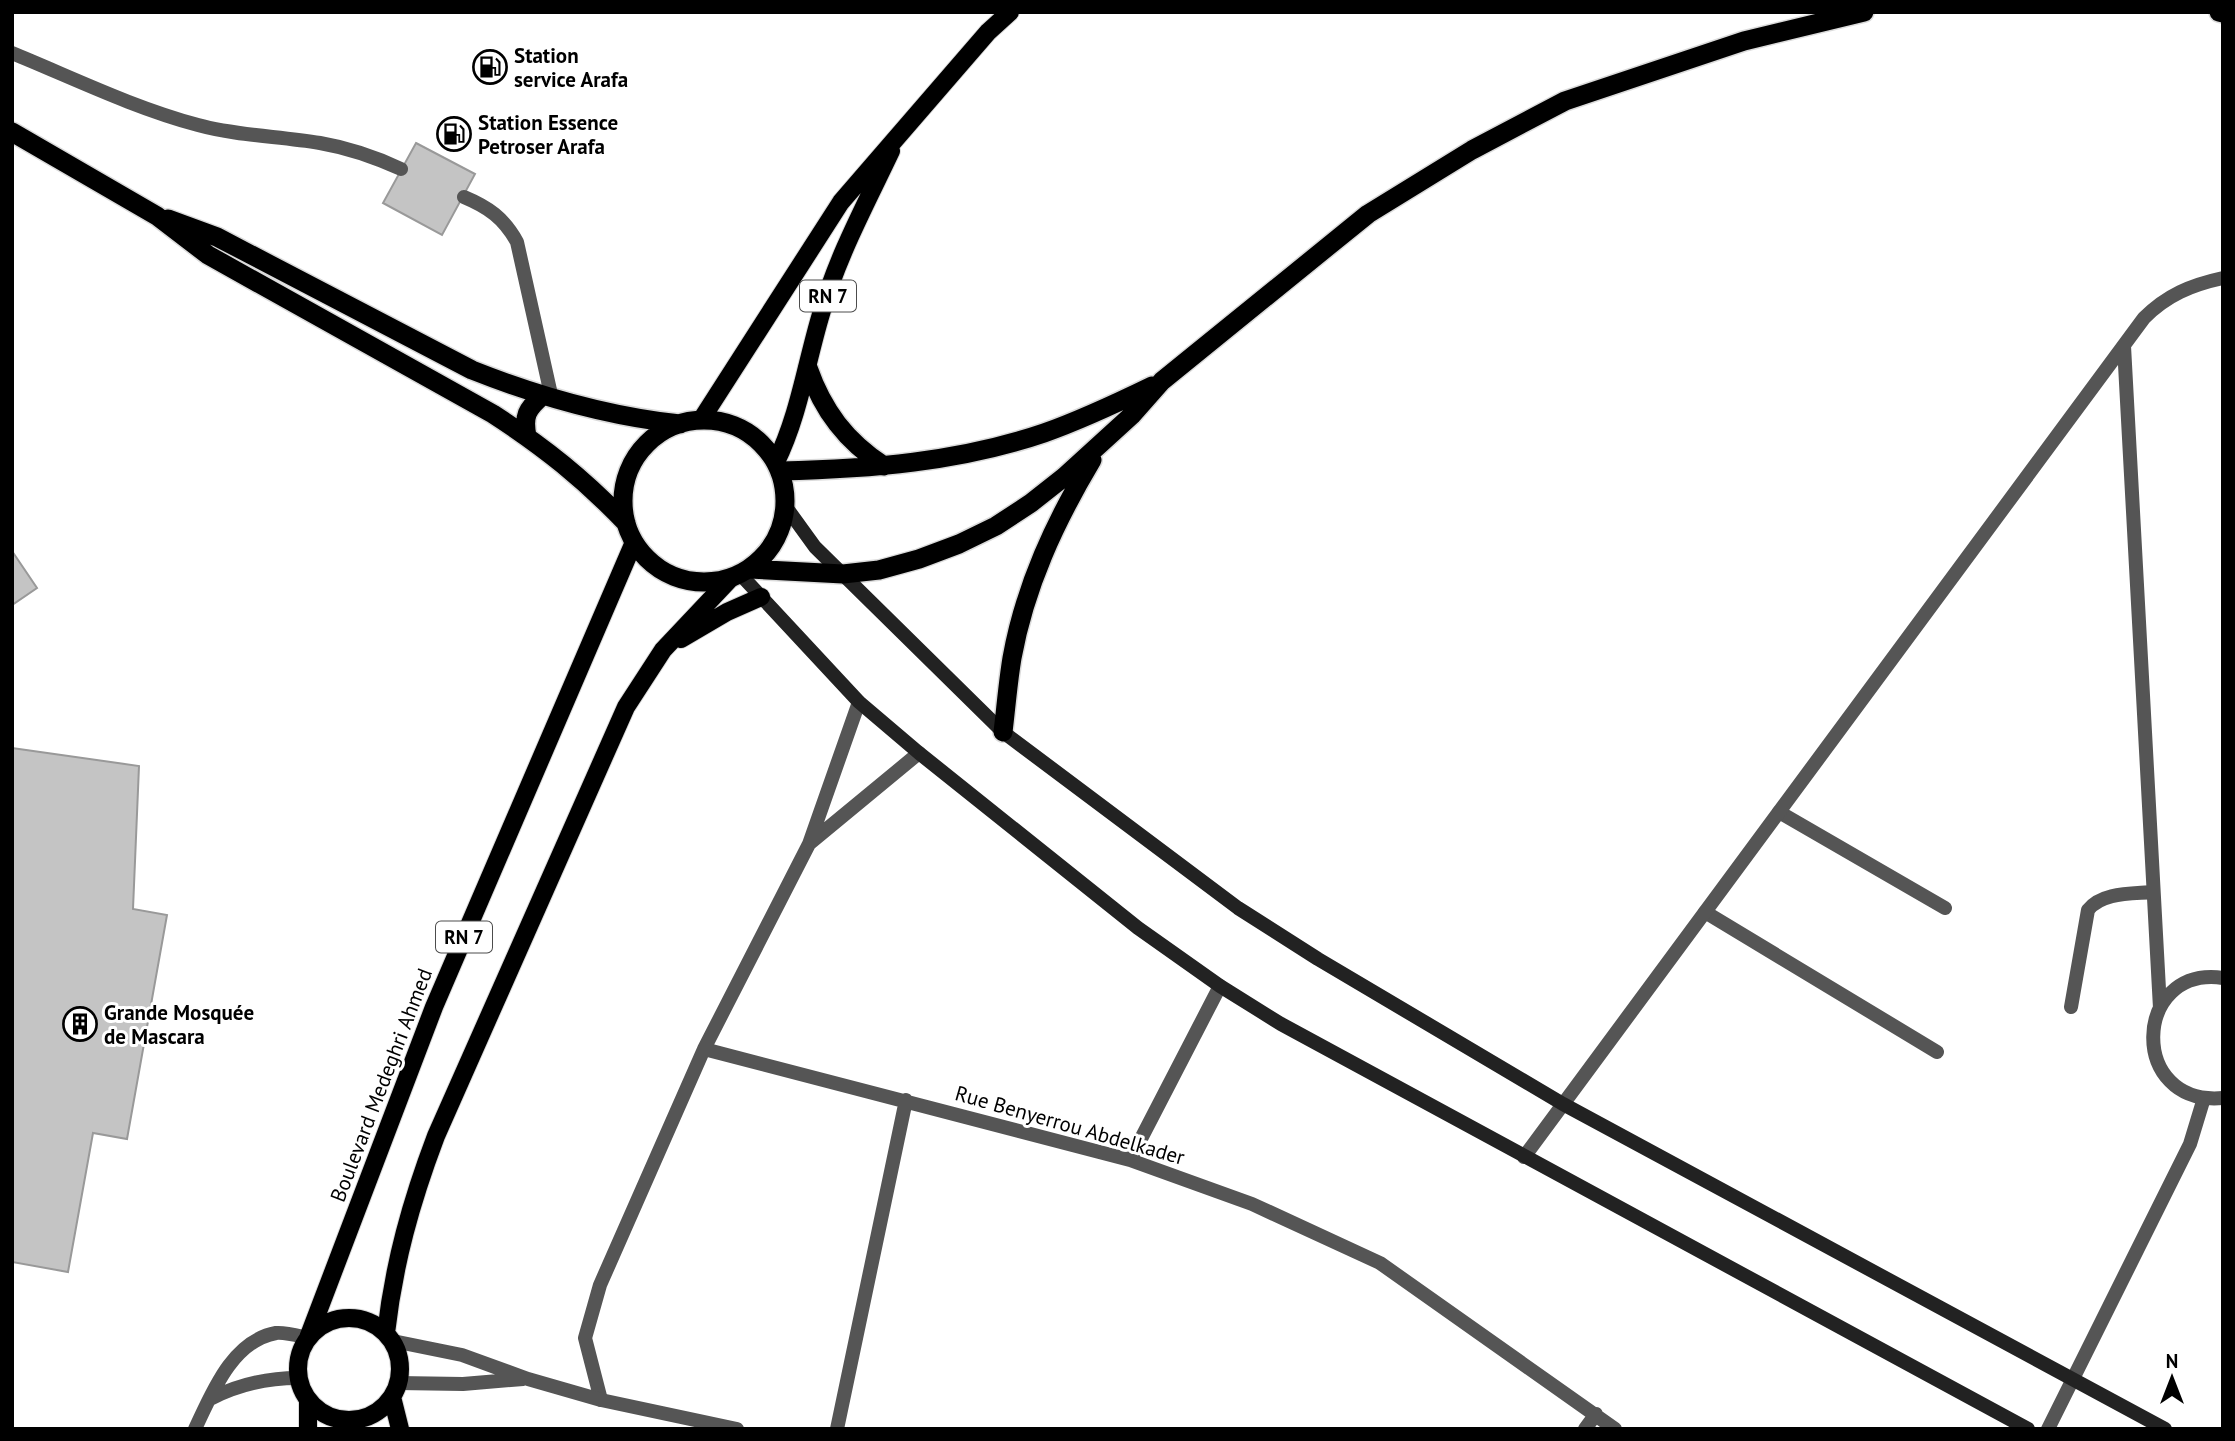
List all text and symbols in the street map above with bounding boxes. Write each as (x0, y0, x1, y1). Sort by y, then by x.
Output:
place label: Station service Arafa (514, 42, 628, 93)
fuel station icon: Station service Arafa (471, 48, 509, 86)
place label: Station Essence Petroser Arafa (478, 109, 618, 160)
fuel station icon: Station Essence Petroser Arafa (435, 115, 473, 153)
road number: RN 7 (800, 280, 856, 312)
road number: RN 7 (436, 922, 492, 953)
street label: Boulevard Medeghri Ahmed (324, 964, 438, 1206)
place label: Grande Mosquée de Mascara (104, 999, 254, 1050)
building icon: Grande Mosquée de Mascara (61, 1005, 99, 1043)
street label: Rue Benyerrou Abdelkader (952, 1079, 1188, 1171)
north arrow (2137, 1343, 2207, 1413)
text: N (2166, 1349, 2178, 1373)

